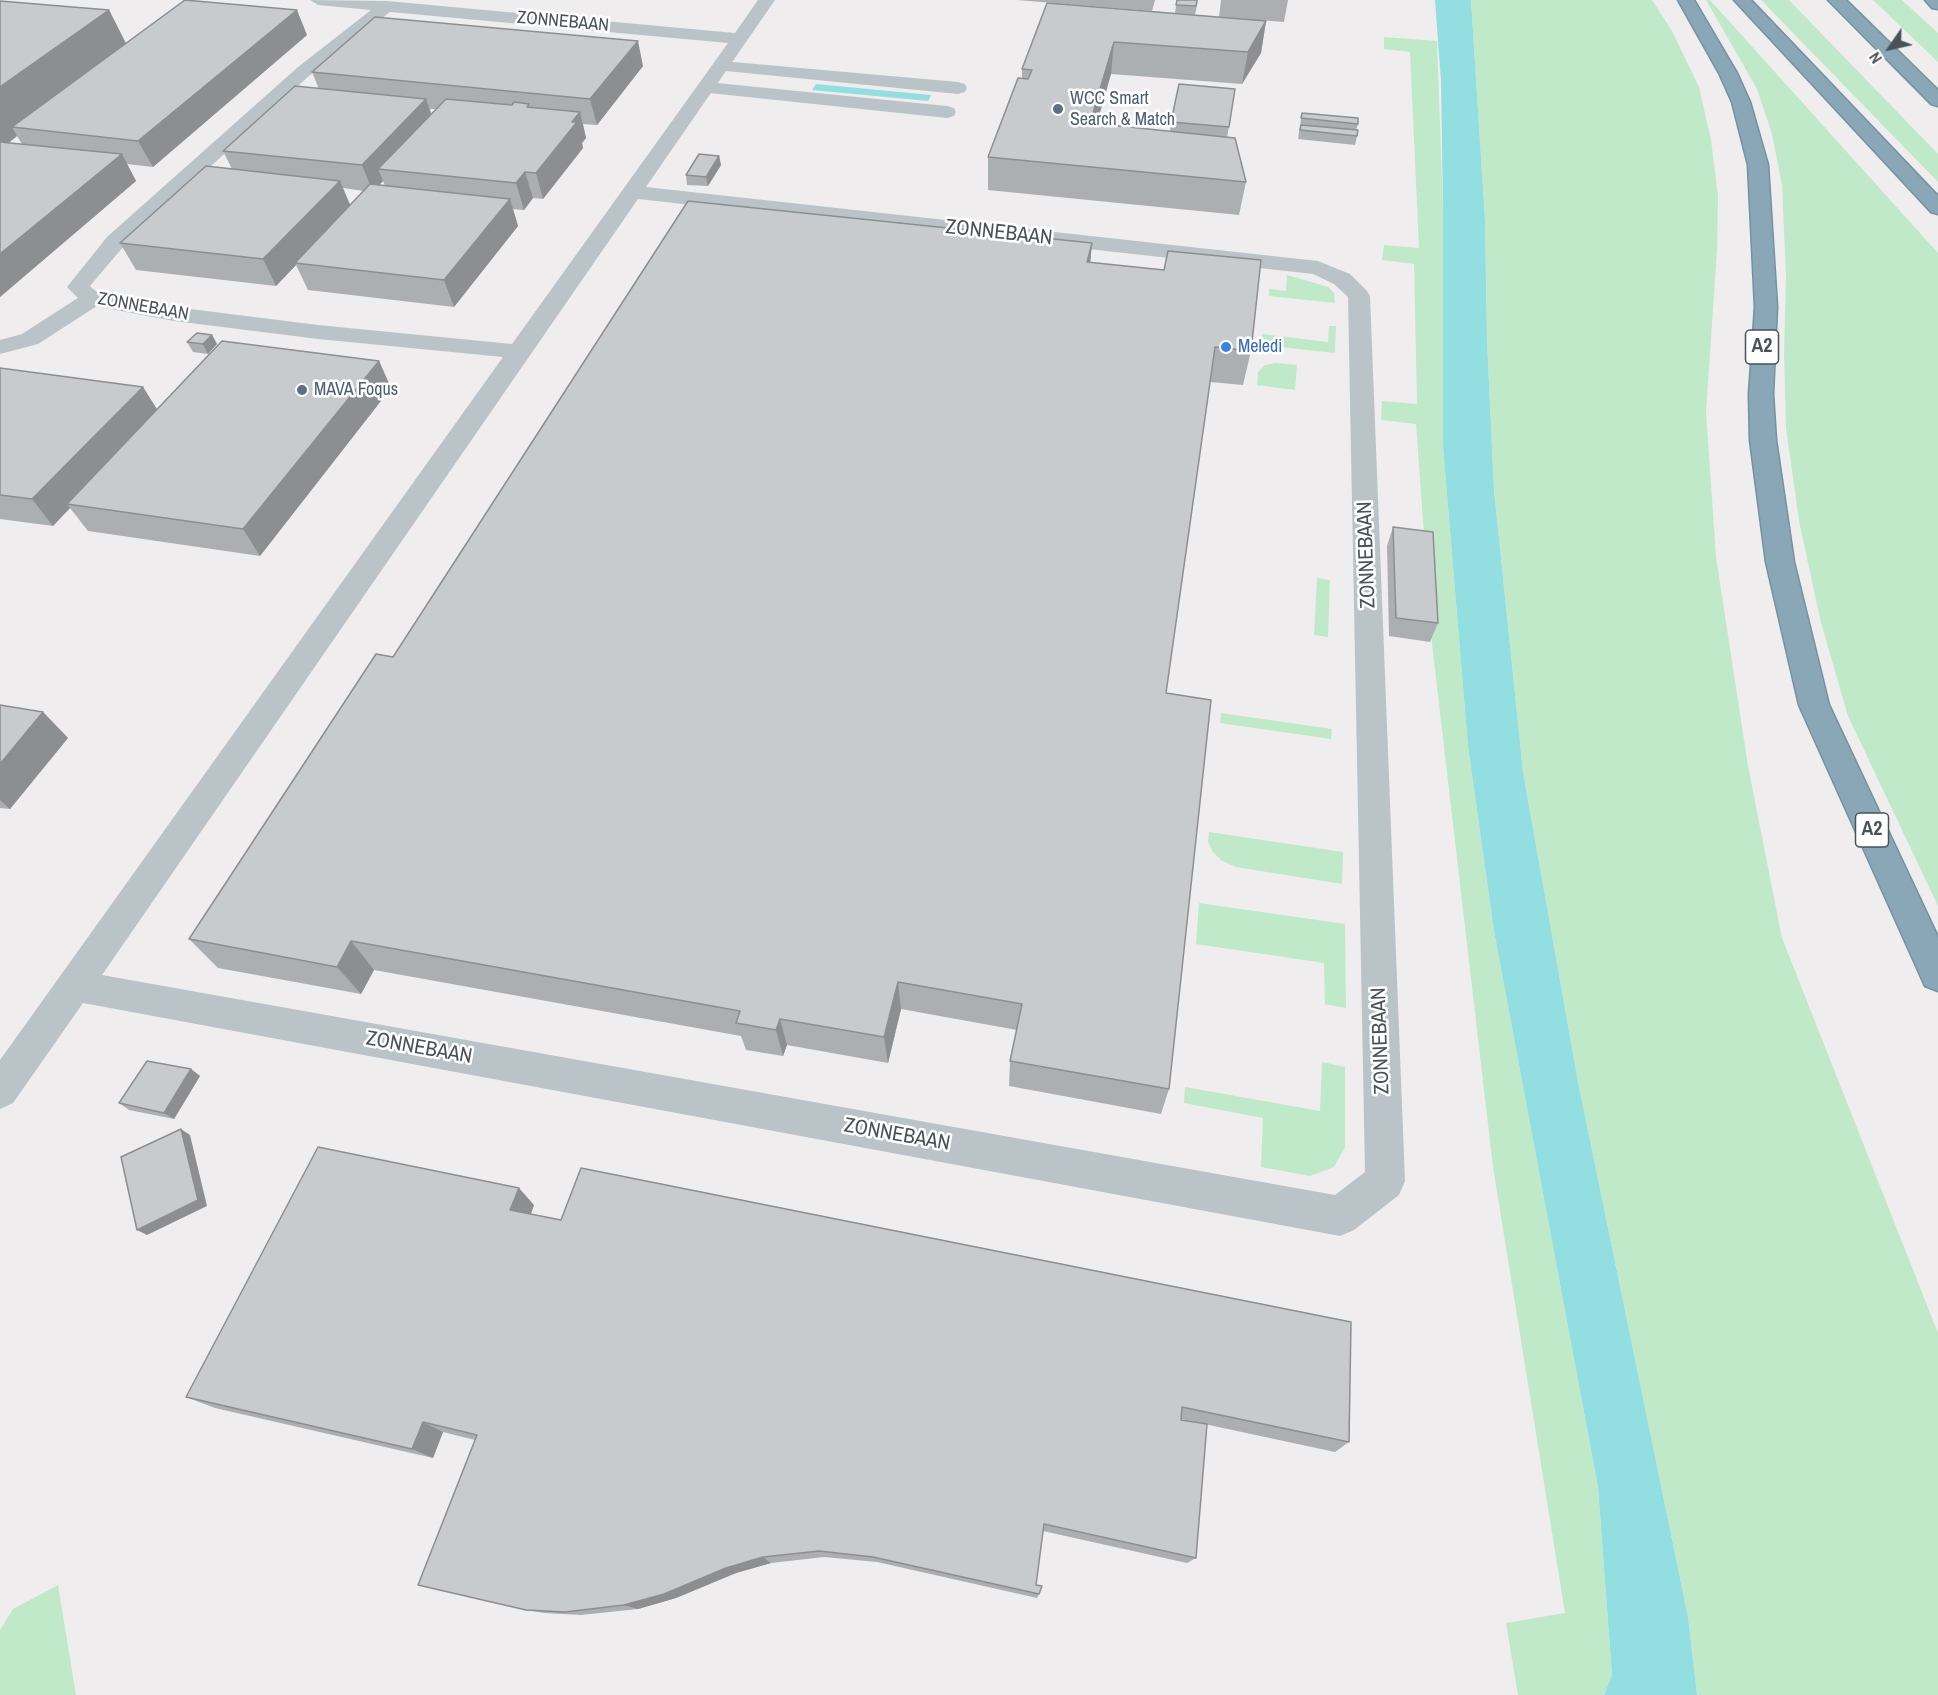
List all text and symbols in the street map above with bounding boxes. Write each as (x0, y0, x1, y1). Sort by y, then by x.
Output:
street label: ZONNEBAAN (516, 7, 610, 37)
north arrow (1860, 18, 1920, 78)
text: N (1863, 48, 1887, 68)
place label: WCC Smart Search & Match (1070, 88, 1175, 130)
marker: WCC Smart Search & Match (1051, 102, 1065, 116)
street label: ZONNEBAAN (944, 215, 1054, 251)
street label: ZONNEBAAN (96, 288, 190, 326)
road number: A2 (1746, 330, 1778, 364)
place label: Meledi (1238, 336, 1282, 358)
marker: Meledi (1219, 340, 1233, 354)
place label: MAVA Foqus (314, 379, 398, 401)
marker: MAVA Foqus (295, 383, 309, 397)
street label: ZONNEBAAN (1353, 501, 1381, 609)
road number: A2 (1856, 813, 1888, 847)
street label: ZONNEBAAN (1367, 987, 1395, 1095)
street label: ZONNEBAAN (364, 1026, 474, 1070)
street label: ZONNEBAAN (842, 1113, 952, 1157)

